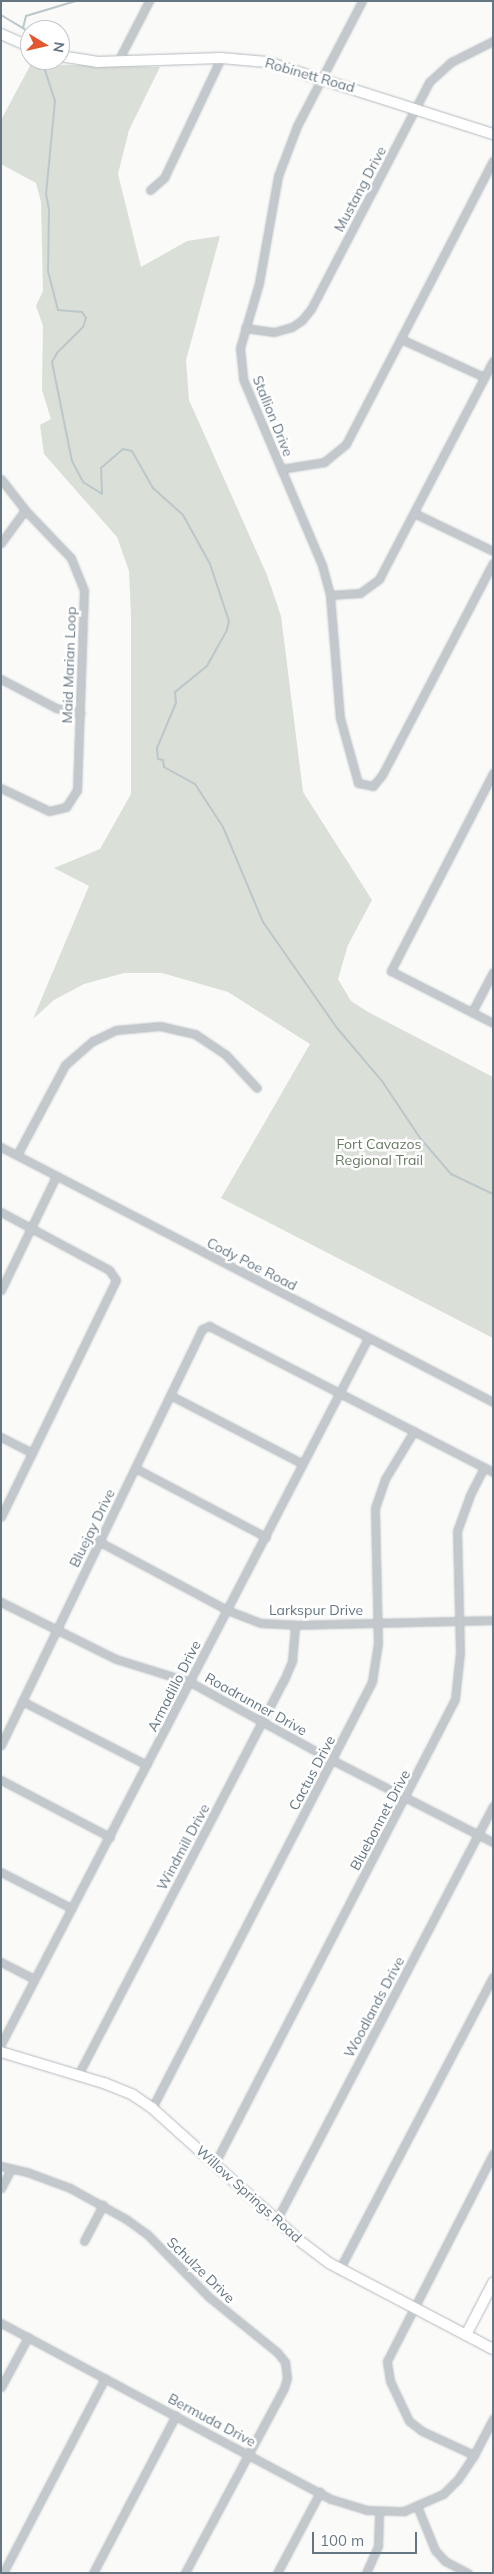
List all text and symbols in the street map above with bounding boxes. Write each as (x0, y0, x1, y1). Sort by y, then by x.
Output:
north arrow (20, 20, 70, 70)
text: N (49, 41, 69, 54)
street label: Robinett Road (263, 54, 357, 96)
street label: Mustang Drive (330, 143, 390, 235)
street label: Stallion Drive (249, 373, 297, 459)
street label: Maid Marian Loop (59, 606, 79, 724)
park label: Fort Cavazos Regional Trail (335, 1136, 423, 1168)
street label: Cody Poe Road (204, 1234, 300, 1294)
street label: Bluejay Drive (66, 1486, 118, 1570)
street label: Larkspur Drive (269, 1602, 363, 1618)
street label: Armadillo Drive (144, 1638, 204, 1734)
street label: Roadrunner Drive (202, 1669, 310, 1739)
street label: Cactus Drive (285, 1733, 339, 1813)
street label: Bluebonnet Drive (346, 1767, 414, 1873)
street label: Windmill Drive (153, 1801, 213, 1893)
street label: Woodlands Drive (340, 1954, 408, 2060)
street label: Willow Springs Road (193, 2142, 305, 2246)
street label: Schulze Drive (164, 2234, 238, 2306)
street label: Bermuda Drive (165, 2390, 259, 2450)
scale bar (314, 2522, 419, 2554)
text: 100 m (320, 2531, 364, 2550)

